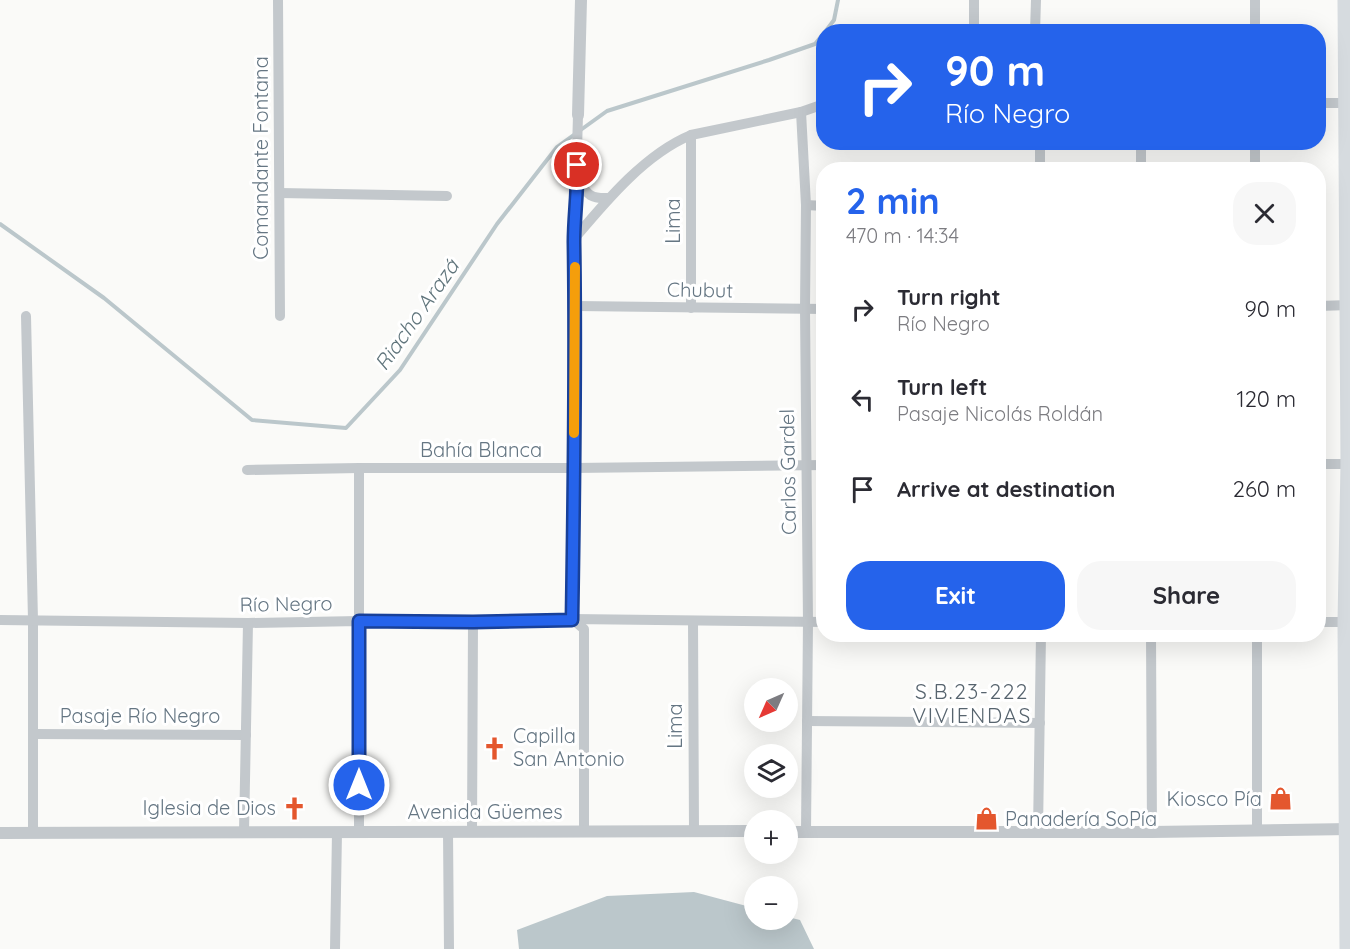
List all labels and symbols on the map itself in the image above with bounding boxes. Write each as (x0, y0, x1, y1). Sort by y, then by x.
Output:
street label: Comandante Fontana (248, 56, 273, 260)
pin (551, 139, 602, 190)
street label: Lima (660, 198, 685, 244)
water label: Riacho Arazá (368, 253, 465, 375)
street label: Chubut (667, 276, 733, 303)
street label: Carlos Gardel (774, 409, 801, 535)
street label: Bahía Blanca (420, 437, 542, 462)
street label: Río Negro (239, 590, 333, 617)
north arrow (744, 678, 798, 732)
district label: S.B.23-222 VIVIENDAS (912, 678, 1032, 728)
street label: Pasaje Río Negro (60, 703, 220, 728)
street label: Lima (662, 703, 687, 749)
place label: Capilla San Antonio (513, 723, 625, 771)
church icon: Capilla San Antonio (482, 735, 508, 761)
position arrow (327, 753, 391, 817)
place label: Kiosco Pía (1167, 786, 1262, 811)
shop icon: Kiosco Pía (1267, 786, 1293, 812)
place label: Iglesia de Dios (143, 795, 276, 820)
church icon: Iglesia de Dios (281, 795, 307, 821)
street label: Avenida Güemes (407, 799, 563, 824)
shop icon: Panadería SoPía (974, 806, 1000, 832)
place label: Panadería SoPía (1005, 806, 1157, 831)

